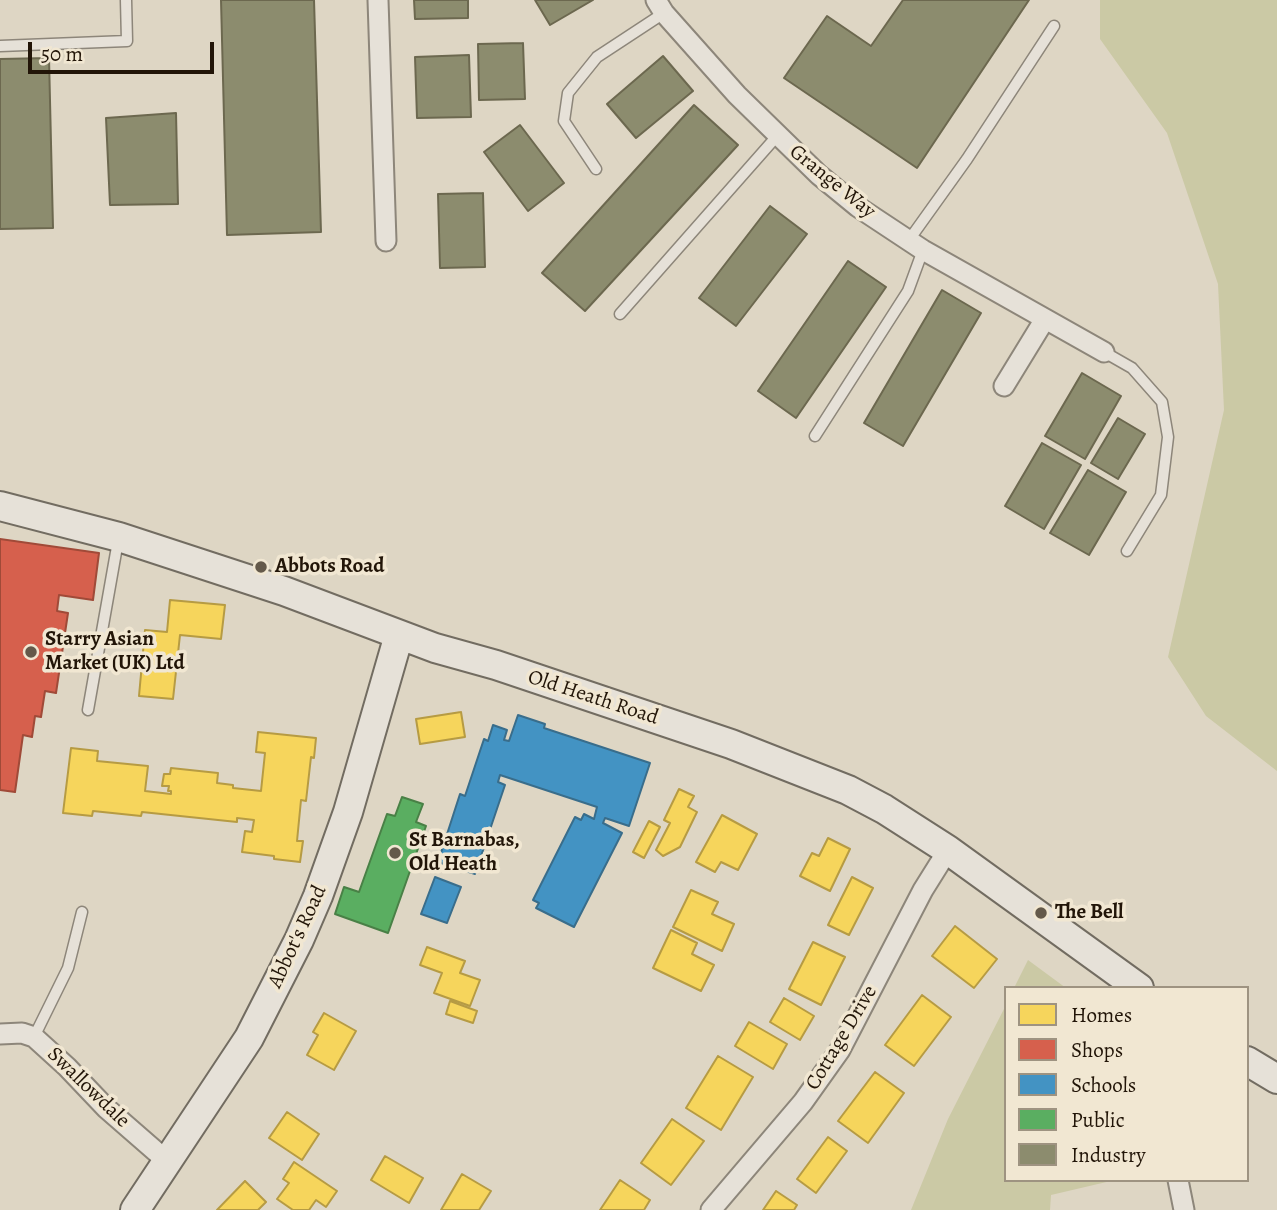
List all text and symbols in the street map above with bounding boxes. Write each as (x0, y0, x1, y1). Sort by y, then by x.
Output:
scale bar (32, 28, 217, 72)
text: 50 m (41, 40, 83, 68)
street label: Grange Way (784, 140, 880, 224)
place label: Abbots Road (275, 554, 385, 580)
marker: Abbots Road (253, 559, 269, 575)
place label: Starry Asian Market (UK) Ltd (45, 627, 185, 677)
marker: Starry Asian Market (UK) Ltd (23, 644, 39, 660)
street label: Old Heath Road (525, 665, 661, 731)
place label: St Barnabas, Old Heath (409, 828, 520, 878)
marker: St Barnabas, Old Heath (387, 845, 403, 861)
street label: Abbot's Road (263, 882, 333, 992)
place label: The Bell (1055, 900, 1124, 926)
marker: The Bell (1033, 905, 1049, 921)
street label: Cottage Drive (801, 981, 883, 1095)
legend (1004, 986, 1249, 1182)
text: Homes (1071, 1001, 1132, 1029)
text: Shops (1071, 1036, 1123, 1064)
street label: Swallowdale (41, 1042, 135, 1134)
text: Schools (1071, 1071, 1136, 1099)
text: Public (1071, 1106, 1125, 1134)
text: Industry (1071, 1141, 1146, 1169)

